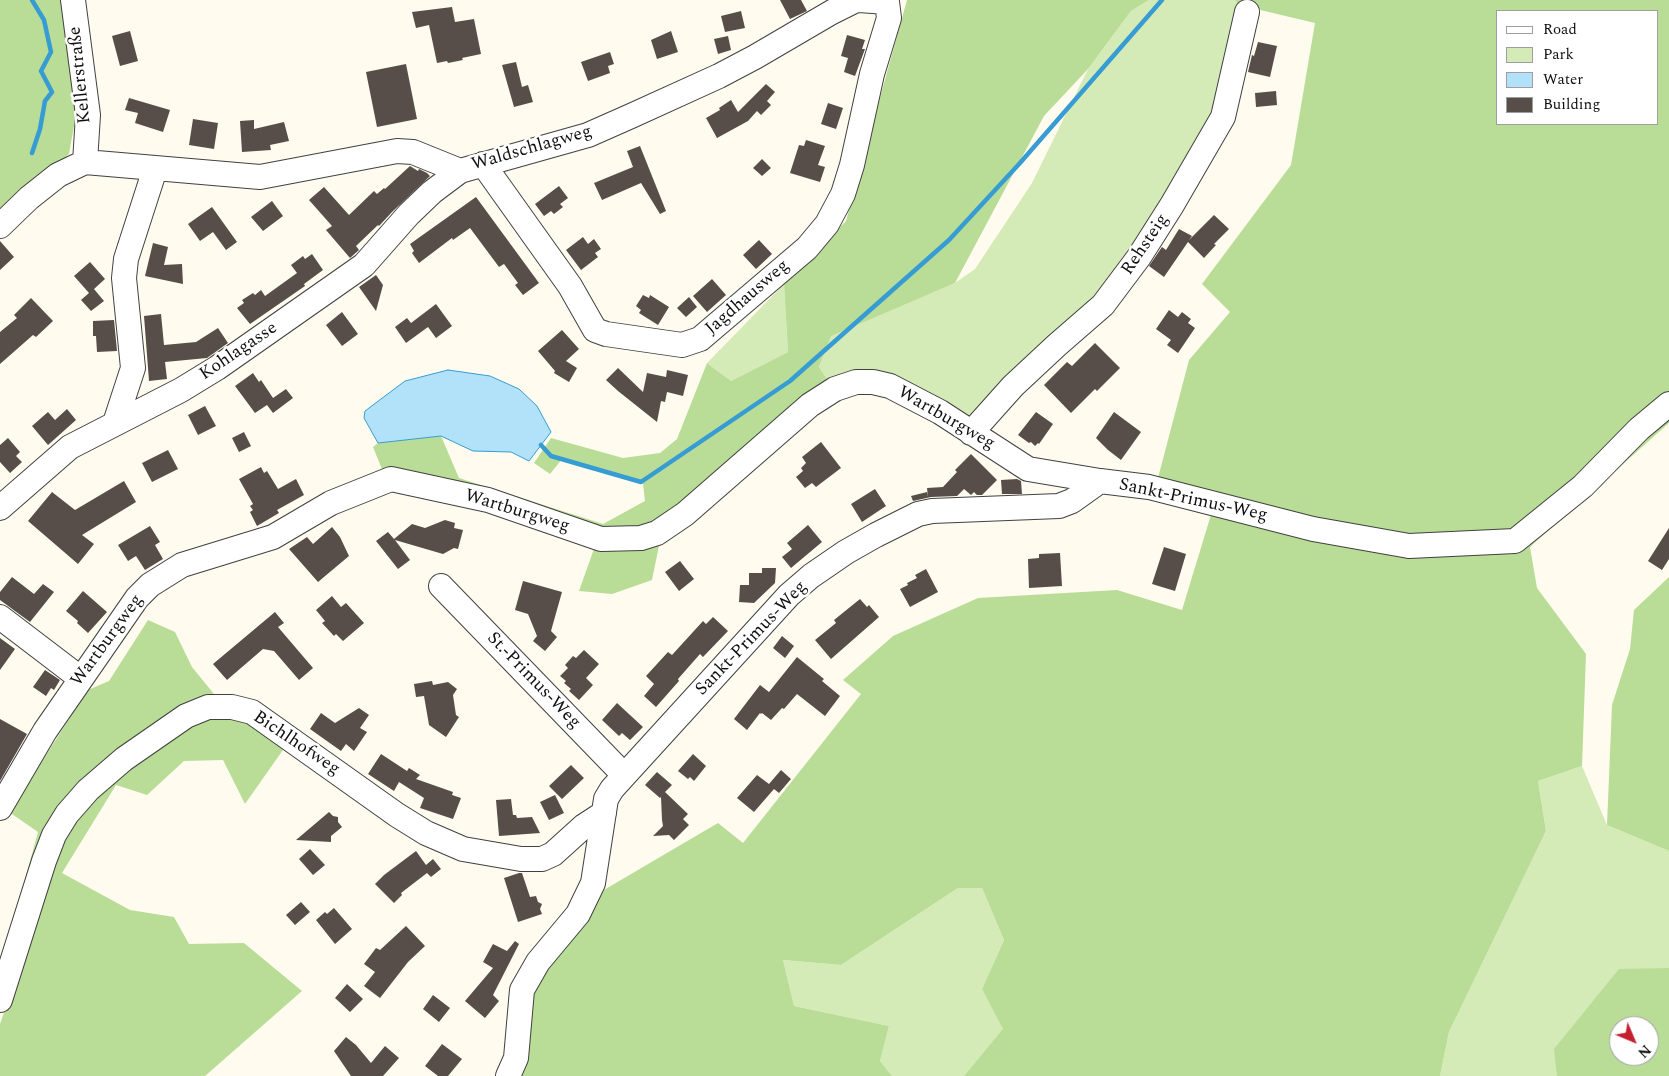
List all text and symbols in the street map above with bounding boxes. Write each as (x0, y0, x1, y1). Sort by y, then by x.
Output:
legend (1496, 10, 1659, 125)
text: Road (1543, 18, 1577, 41)
street label: Kellerstraße (65, 25, 97, 125)
text: Park (1543, 43, 1574, 66)
text: Water (1543, 68, 1583, 91)
text: Building (1543, 93, 1600, 116)
street label: Waldschlagweg (469, 122, 595, 176)
street label: Rehsteig (1118, 210, 1174, 280)
street label: Jagdhausweg (702, 256, 794, 340)
street label: Kohlagasse (196, 318, 282, 386)
street label: Wartburgweg (893, 382, 999, 456)
street label: Sankt-Primus-Weg (1117, 475, 1269, 527)
street label: Wartburgweg (462, 486, 572, 538)
street label: Sankt-Primus-Weg (692, 577, 812, 701)
street label: Wartburgweg (67, 591, 149, 691)
street label: St.-Primus-Weg (481, 628, 585, 734)
street label: Bichlhofweg (248, 707, 344, 781)
north arrow (1609, 1016, 1659, 1066)
text: N (1633, 1040, 1656, 1063)

